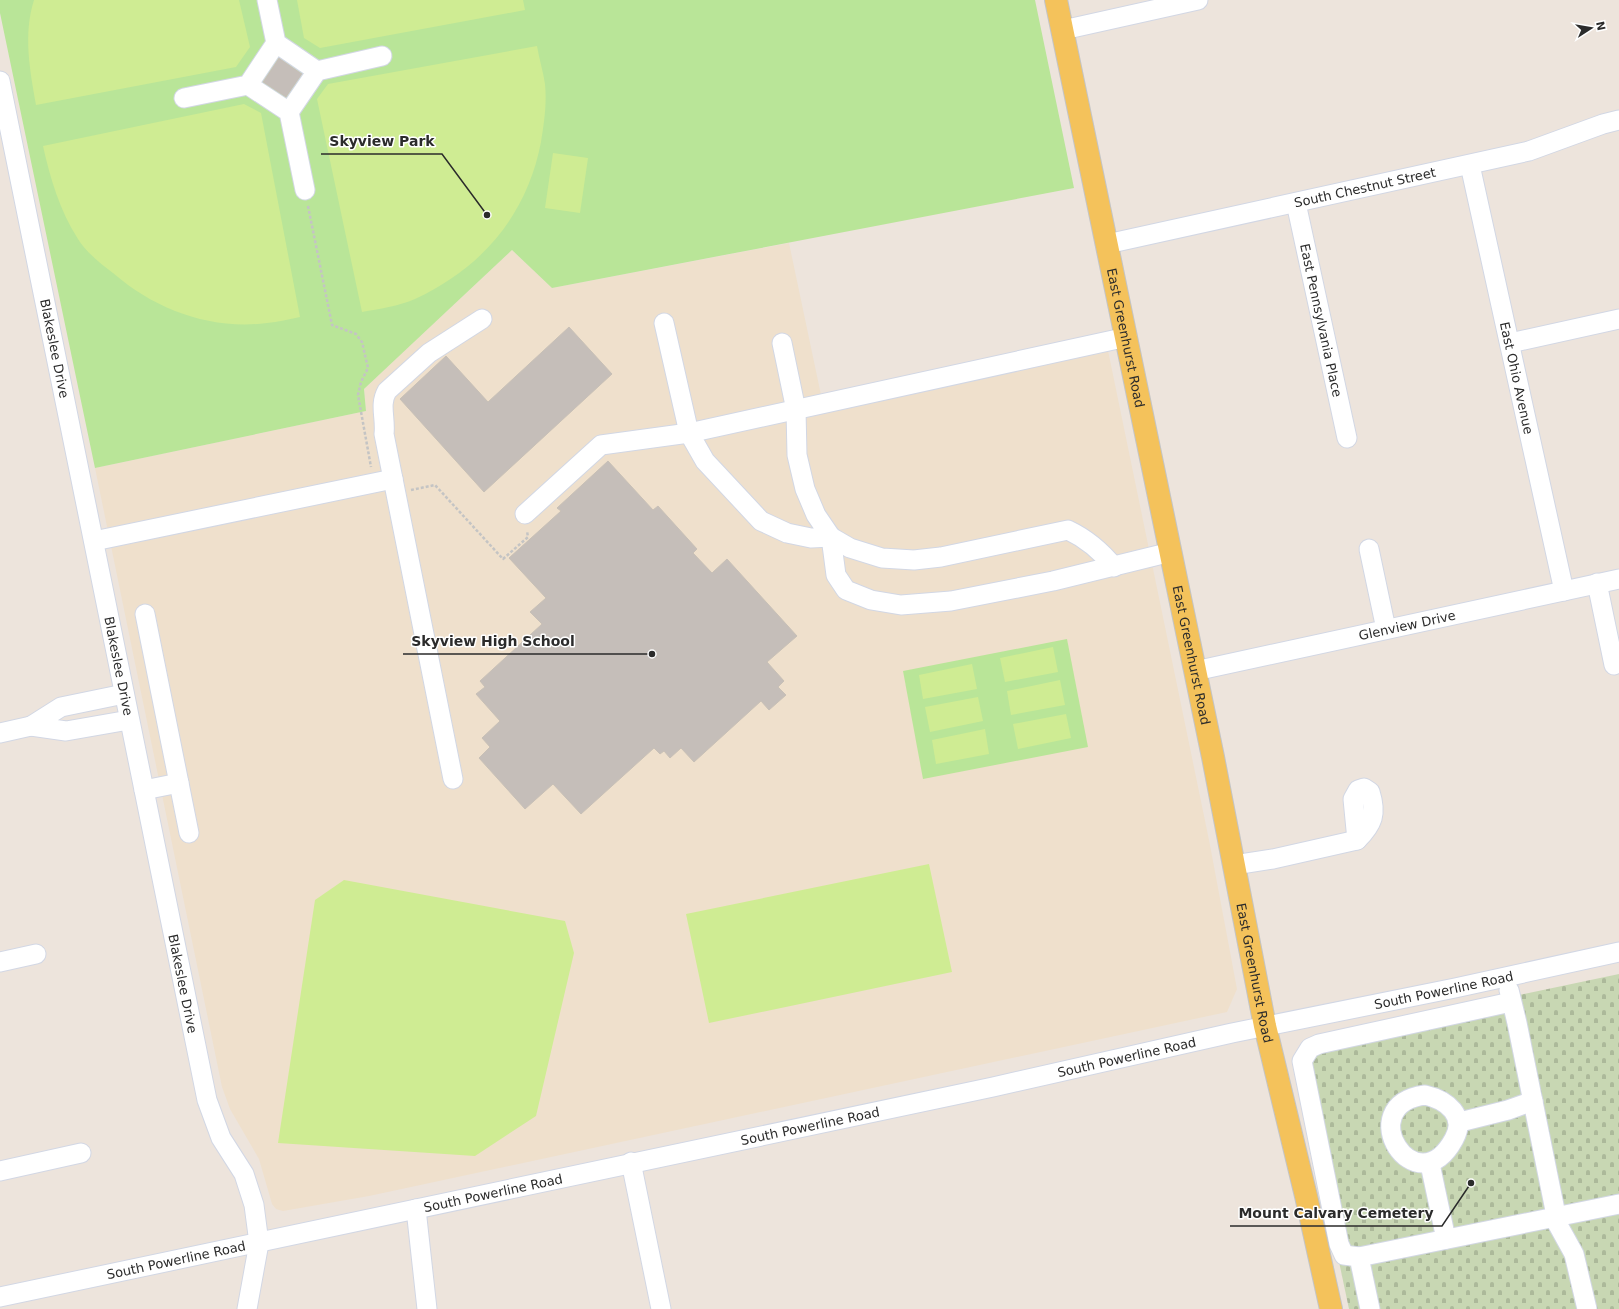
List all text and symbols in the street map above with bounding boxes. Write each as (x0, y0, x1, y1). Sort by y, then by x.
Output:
north arrow (1571, 8, 1611, 48)
text: N (1593, 20, 1608, 32)
callout: Skyview Park (321, 128, 442, 154)
text: Skyview Park (329, 133, 435, 149)
street label: South Chestnut Street (1293, 165, 1437, 211)
street label: East Pennsylvania Place (1297, 242, 1345, 398)
street label: East Greenhurst Road (1104, 267, 1147, 409)
street label: Blakeslee Drive (37, 298, 72, 399)
street label: East Ohio Avenue (1497, 320, 1536, 436)
street label: East Greenhurst Road (1170, 584, 1213, 726)
street label: Glenview Drive (1357, 608, 1457, 643)
street label: Blakeslee Drive (101, 615, 136, 717)
callout: Skyview High School (403, 628, 582, 654)
text: Skyview High School (411, 633, 575, 649)
street label: East Greenhurst Road (1233, 902, 1276, 1044)
street label: Blakeslee Drive (165, 933, 200, 1035)
street label: South Powerline Road (1373, 968, 1515, 1012)
street label: South Powerline Road (1056, 1034, 1198, 1080)
street label: South Powerline Road (739, 1104, 881, 1148)
street label: South Powerline Road (422, 1171, 564, 1215)
callout: Mount Calvary Cemetery (1230, 1200, 1442, 1226)
text: Mount Calvary Cemetery (1238, 1205, 1434, 1221)
street label: South Powerline Road (105, 1238, 247, 1282)

